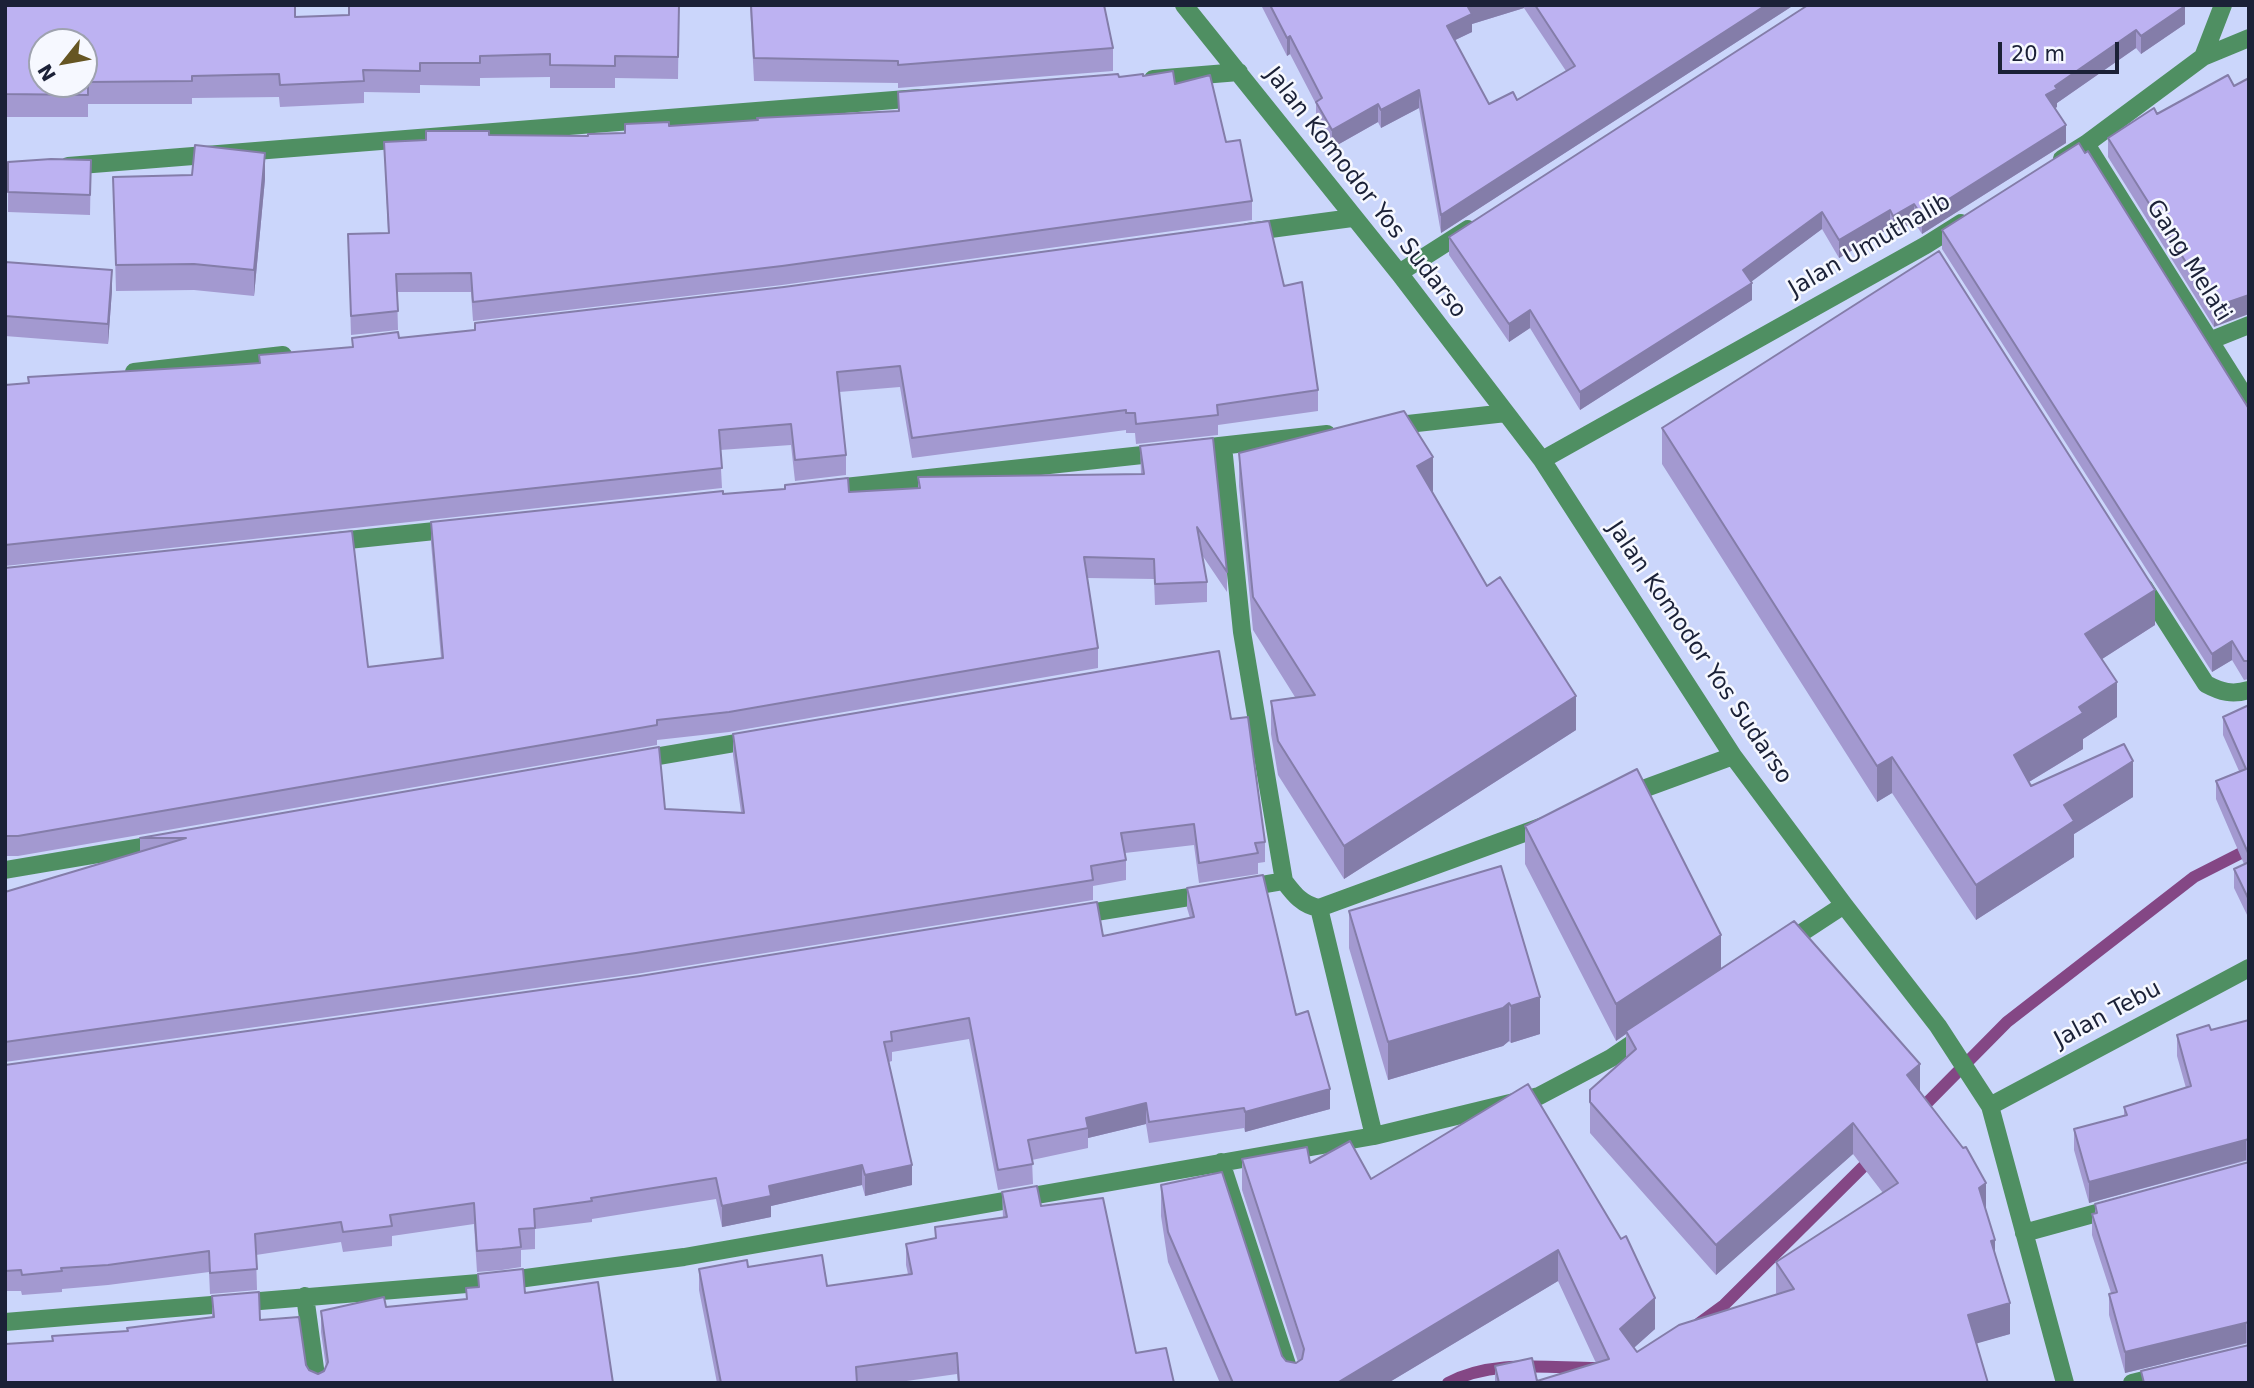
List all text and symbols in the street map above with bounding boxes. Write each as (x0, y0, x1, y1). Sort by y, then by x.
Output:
north arrow (28, 28, 98, 98)
scale bar (2002, 28, 2123, 72)
text: 20 m (2011, 42, 2065, 66)
text: N (33, 60, 60, 85)
street label: Jalan Komodor Yos Sudarso (1258, 62, 1472, 324)
street label: Jalan Umuthalib (1784, 189, 1956, 303)
street label: Gang Melati (2140, 195, 2236, 327)
street label: Jalan Komodor Yos Sudarso (1601, 516, 1797, 790)
street label: Jalan Tebu (2050, 975, 2166, 1055)

